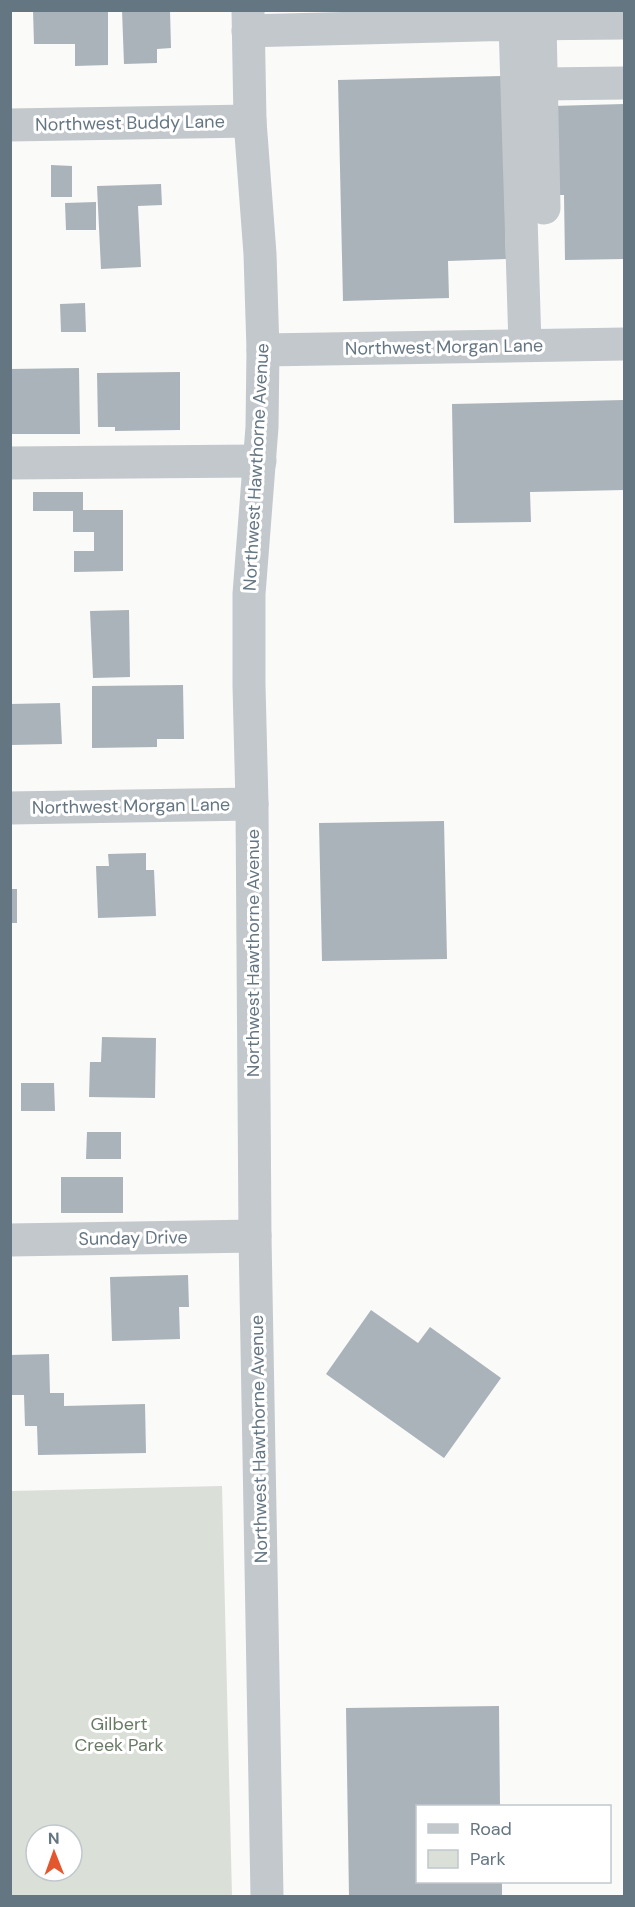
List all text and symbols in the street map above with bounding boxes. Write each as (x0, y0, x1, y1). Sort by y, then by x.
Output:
street label: Northwest Buddy Lane (35, 109, 225, 137)
street label: Northwest Morgan Lane (345, 333, 543, 361)
street label: Northwest Hawthorne Avenue (238, 342, 274, 592)
street label: Northwest Morgan Lane (32, 792, 230, 820)
street label: Northwest Hawthorne Avenue (241, 829, 265, 1077)
street label: Sunday Drive (78, 1225, 188, 1251)
street label: Northwest Hawthorne Avenue (245, 1315, 273, 1563)
park label: Gilbert Creek Park (74, 1712, 164, 1757)
legend (416, 1805, 611, 1883)
text: Road (470, 1817, 512, 1841)
north arrow (24, 1823, 84, 1883)
text: N (48, 1828, 60, 1849)
text: Park (470, 1847, 506, 1871)

